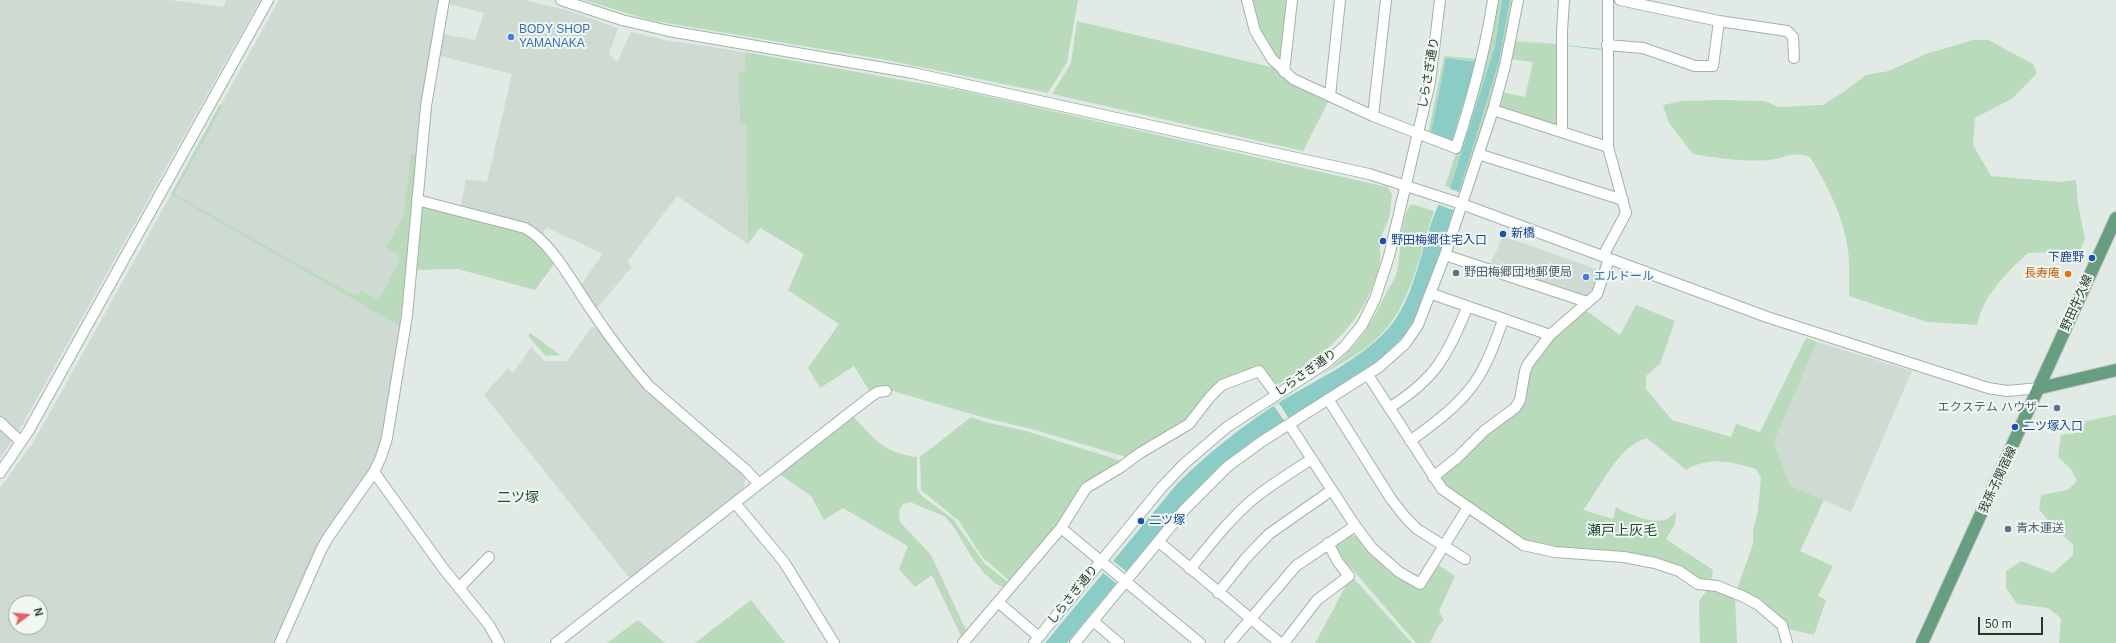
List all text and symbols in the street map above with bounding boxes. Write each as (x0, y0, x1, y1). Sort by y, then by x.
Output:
place label: BODY SHOP YAMANAKA (519, 23, 590, 51)
marker: BODY SHOP YAMANAKA (506, 32, 516, 42)
street label: しらさぎ通り (1416, 36, 1442, 110)
place label: 新橋 (1511, 227, 1535, 241)
marker: 新橋 (1498, 229, 1508, 239)
place label: 野田梅郷住宅入口 (1391, 234, 1487, 248)
marker: 野田梅郷住宅入口 (1378, 236, 1388, 246)
place label: 下鹿野 (2048, 251, 2084, 265)
marker: 下鹿野 (2087, 253, 2097, 263)
place label: 野田梅郷団地郵便局 (1464, 266, 1572, 280)
place label: 長寿庵 (2024, 267, 2060, 281)
marker: 野田梅郷団地郵便局 (1451, 268, 1461, 278)
marker: 長寿庵 (2063, 269, 2073, 279)
place label: エルドール (1594, 270, 1654, 284)
marker: エルドール (1581, 272, 1591, 282)
street label: 野田牛久線 (2058, 273, 2096, 333)
street label: しらさぎ通り (1272, 346, 1340, 400)
place label: エクステム ハウザー (1938, 401, 2049, 415)
marker: エクステム ハウザー (2052, 403, 2062, 413)
place label: 二ツ塚入口 (2023, 420, 2083, 434)
marker: 二ツ塚入口 (2010, 422, 2020, 432)
street label: 我孫子関宿線 (1976, 444, 2020, 516)
district label: 二ツ塚 (497, 490, 539, 506)
place label: 二ツ塚 (1149, 514, 1185, 528)
marker: 二ツ塚 (1136, 516, 1146, 526)
place label: 青木運送 (2016, 522, 2064, 536)
district label: 瀬戸上灰毛 (1587, 523, 1657, 539)
marker: 青木運送 (2003, 524, 2013, 534)
street label: しらさぎ通り (1045, 562, 1101, 628)
north arrow (8, 595, 48, 635)
text: N (32, 606, 45, 617)
scale bar (1980, 609, 2045, 635)
text: 50 m (1985, 617, 2012, 631)

